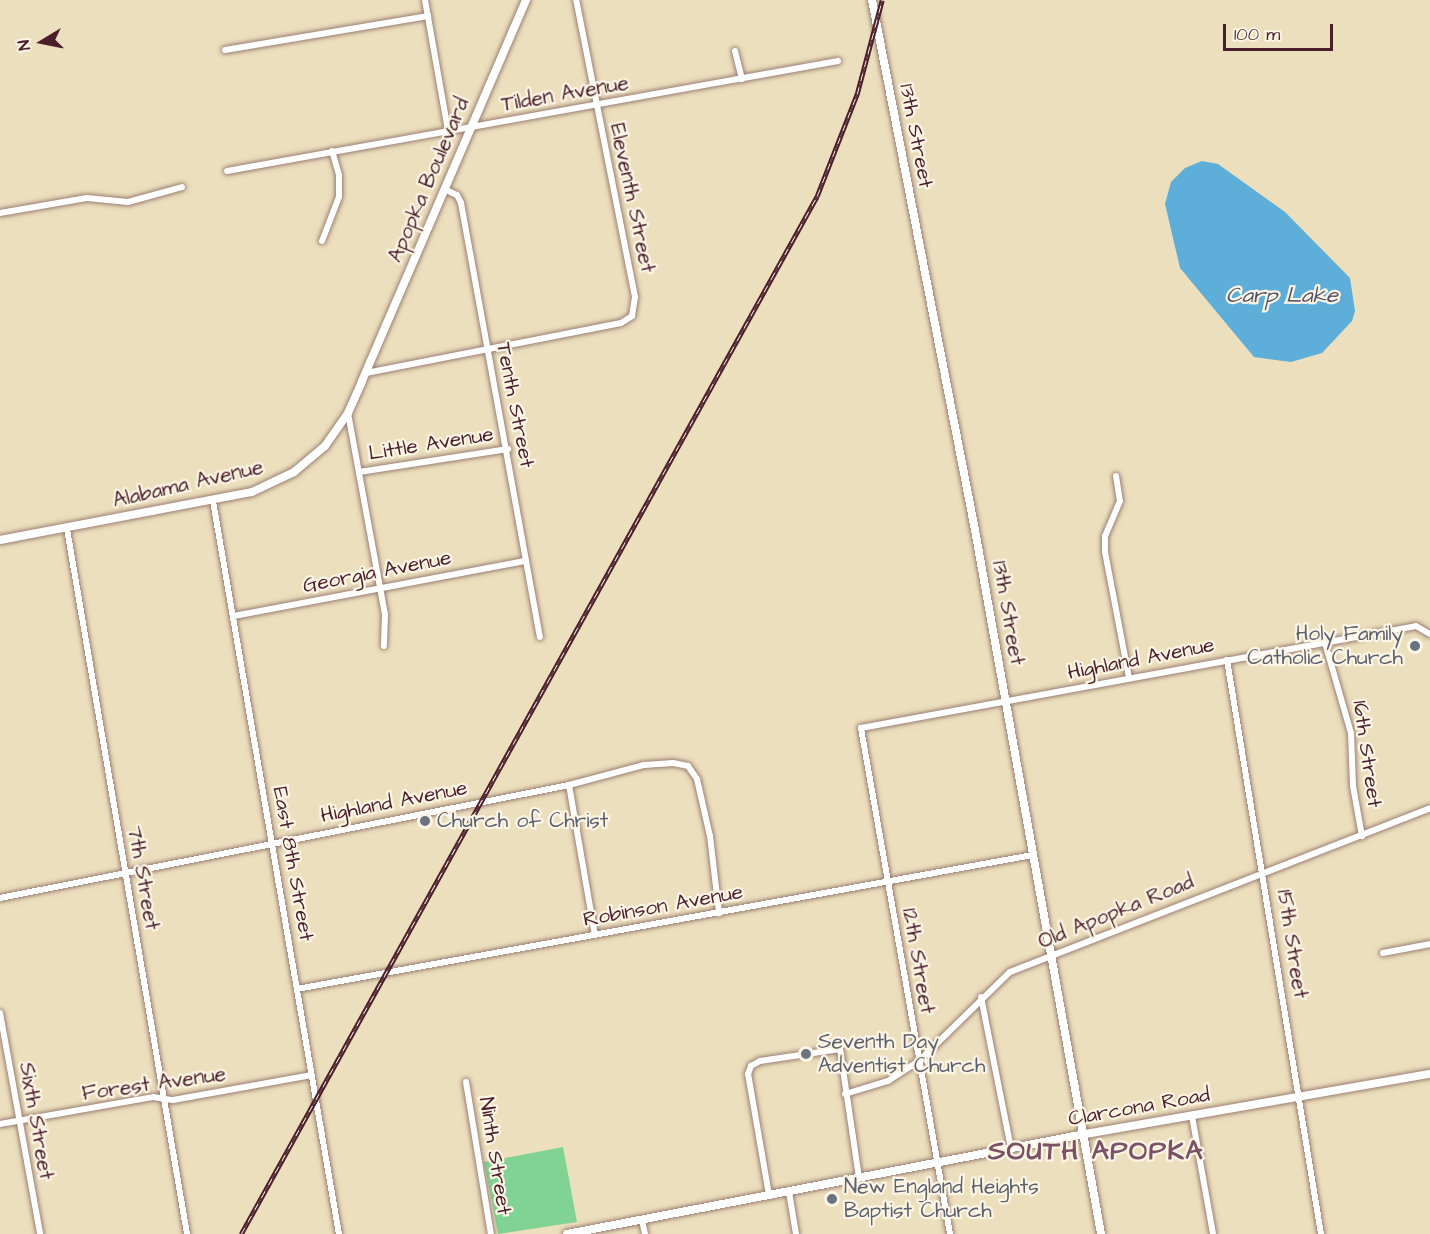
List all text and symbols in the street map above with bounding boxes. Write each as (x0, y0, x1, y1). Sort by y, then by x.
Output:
north arrow (12, 12, 72, 72)
scale bar (1226, 12, 1336, 50)
text: 100 m (1234, 22, 1280, 47)
text: N (13, 38, 36, 52)
street label: Tilden Avenue (499, 70, 631, 118)
street label: 13th Street (894, 82, 938, 190)
street label: Apopka Boulevard (383, 94, 475, 266)
street label: Eleventh Street (604, 121, 660, 275)
water label: Carp Lake (1226, 283, 1338, 309)
street label: Tenth Street (491, 340, 539, 470)
street label: Little Avenue (367, 422, 495, 466)
street label: Alabama Avenue (110, 454, 266, 514)
street label: Georgia Avenue (301, 545, 453, 599)
street label: 13th Street (986, 559, 1030, 667)
place label: Holy Family Catholic Church (1247, 621, 1403, 671)
street label: Highland Avenue (1065, 632, 1217, 686)
marker: Holy Family Catholic Church (1408, 639, 1422, 653)
street label: 16th Street (1347, 699, 1387, 809)
street label: Highland Avenue (318, 775, 470, 829)
street label: East 8th Street (267, 785, 319, 943)
place label: Church of Christ (437, 808, 608, 834)
marker: Church of Christ (418, 814, 432, 828)
street label: 7th Street (121, 824, 165, 932)
street label: Old Apopka Road (1035, 869, 1197, 955)
street label: Robinson Avenue (581, 880, 745, 932)
street label: 15th Street (1271, 888, 1313, 1000)
street label: 12th Street (896, 906, 940, 1016)
place label: Seventh Day Adventist Church (818, 1029, 985, 1079)
marker: Seventh Day Adventist Church (799, 1047, 813, 1061)
street label: Sixth Street (13, 1060, 59, 1182)
street label: Forest Avenue (80, 1061, 228, 1107)
street label: Clarcona Road (1066, 1082, 1212, 1132)
street label: Ninth Street (473, 1095, 517, 1217)
district label: SOUTH APOPKA (988, 1136, 1204, 1168)
place label: New England Heights Baptist Church (844, 1174, 1039, 1224)
marker: New England Heights Baptist Church (825, 1192, 839, 1206)

